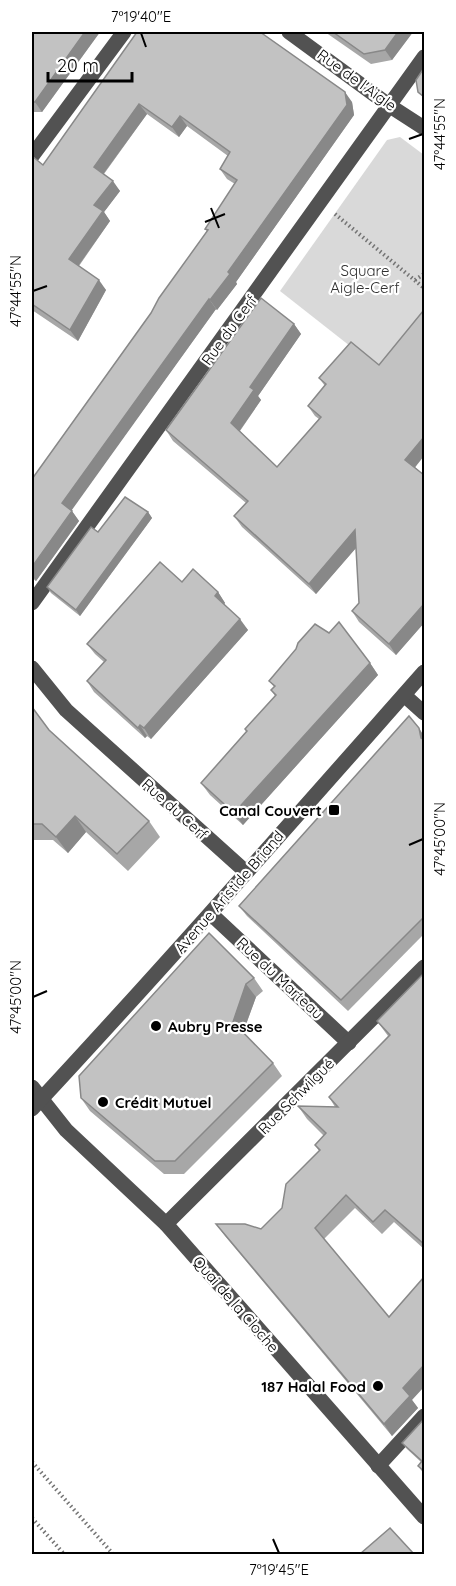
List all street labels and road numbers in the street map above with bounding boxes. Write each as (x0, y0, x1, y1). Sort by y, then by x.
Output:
street label: Rue de l'Aigle (314, 45, 400, 115)
street label: Rue du Cerf (197, 291, 261, 369)
street label: Rue du Cerf (138, 774, 212, 844)
street label: Avenue Aristide Briand (170, 827, 288, 957)
street label: Rue du Marteau (233, 933, 327, 1023)
street label: Rue Schwilgué (254, 1054, 338, 1138)
street label: Quai de la Cloche (189, 1252, 283, 1356)

